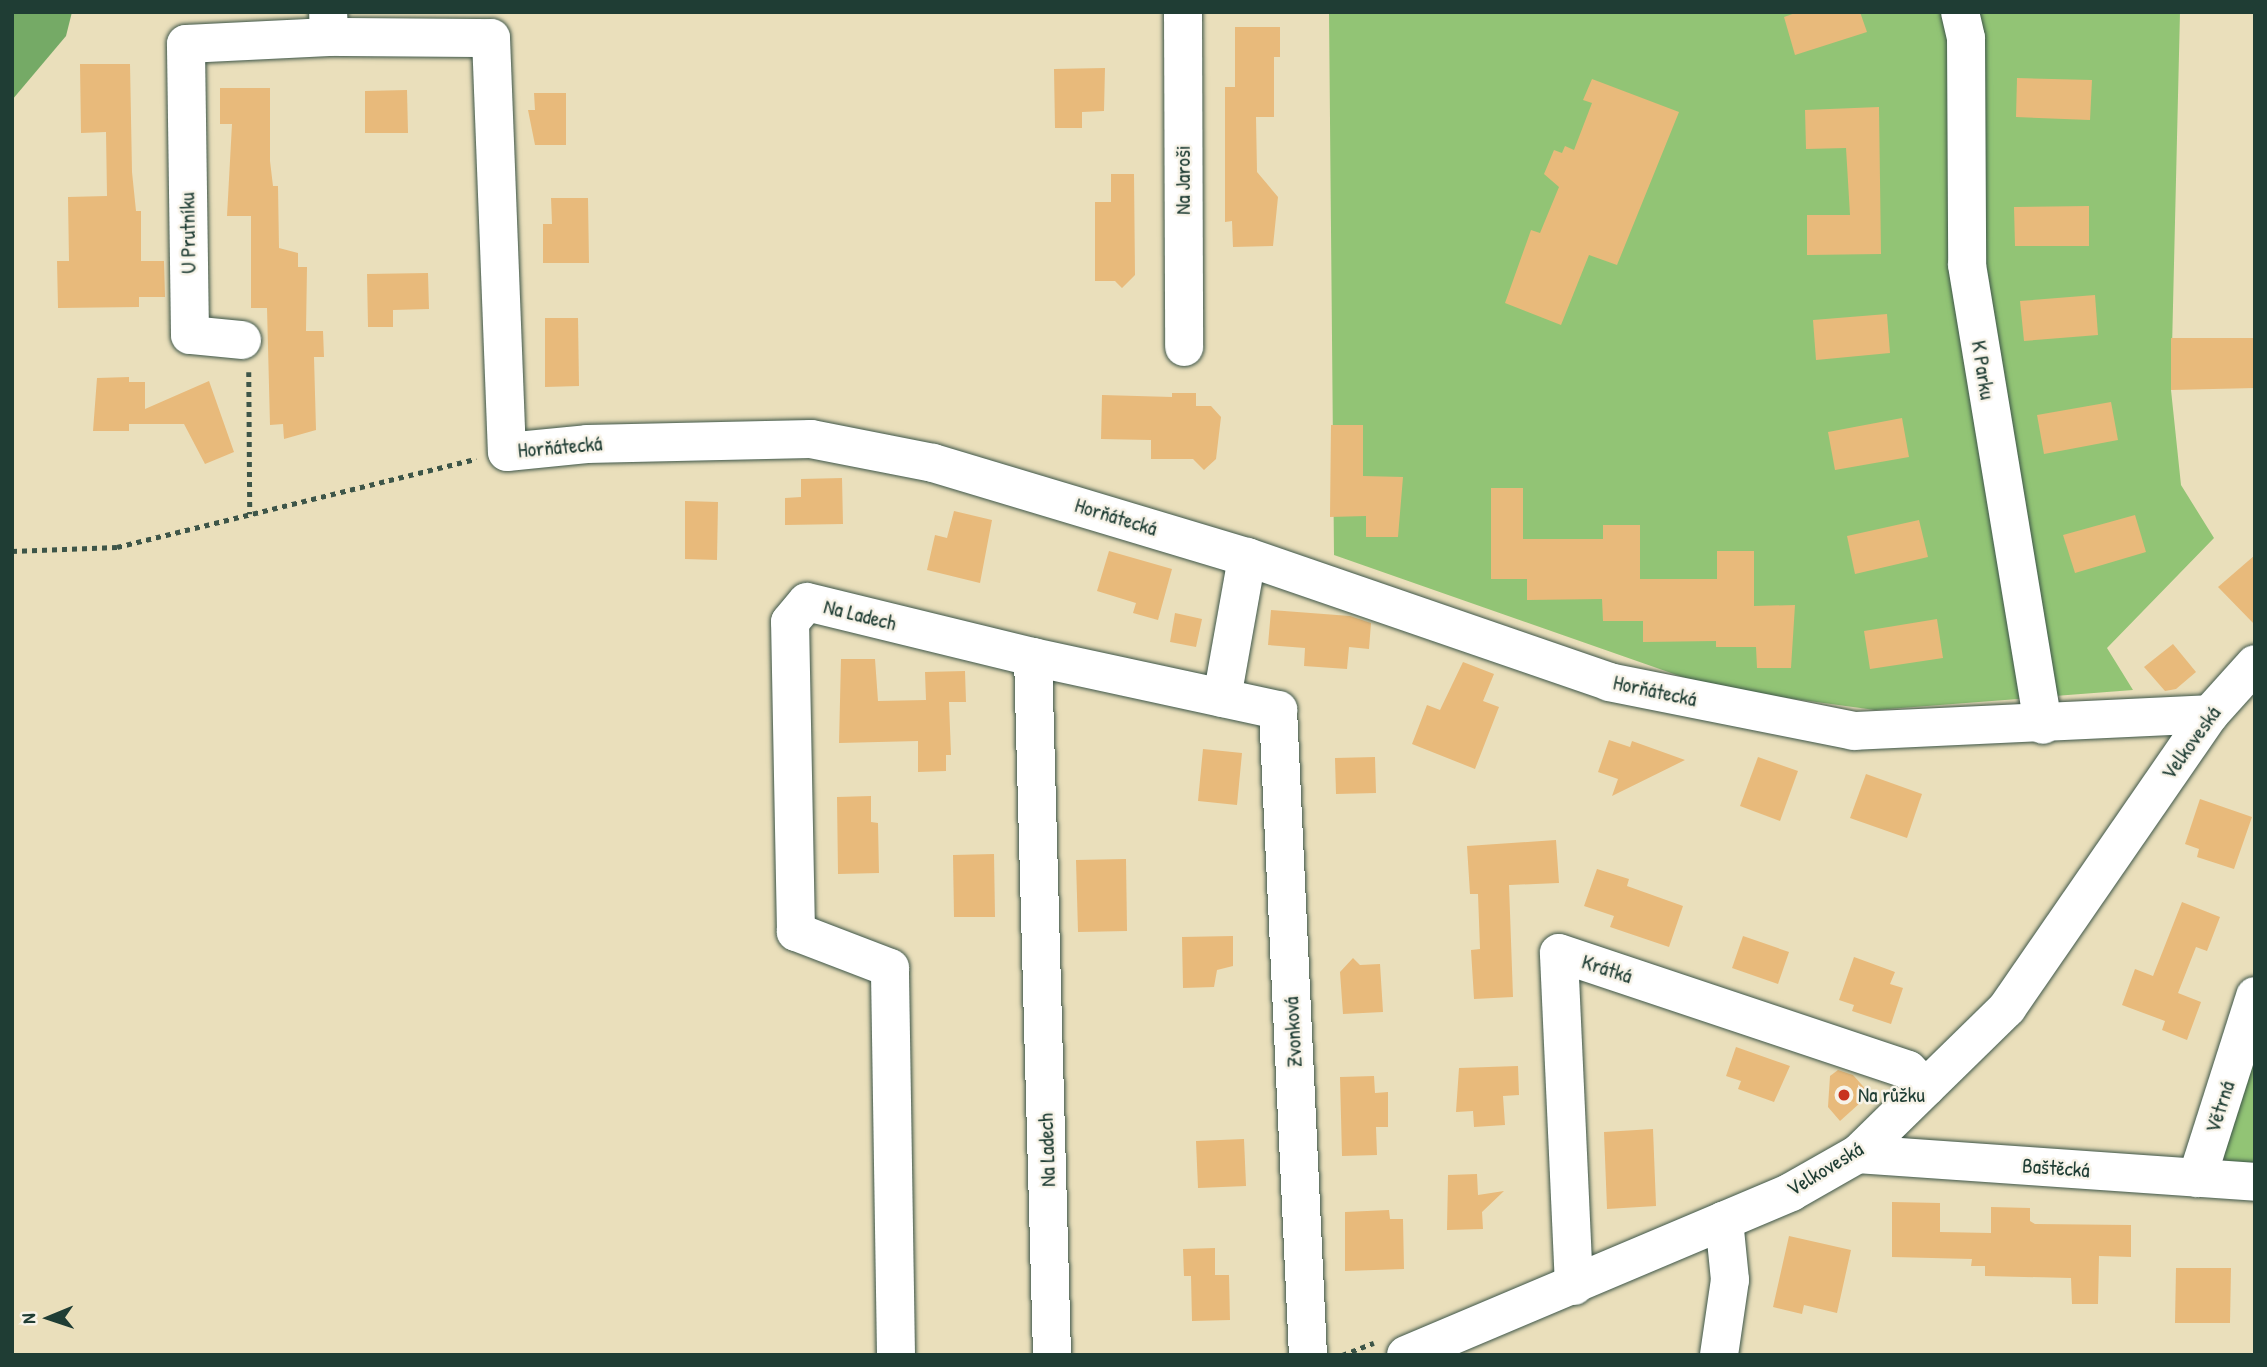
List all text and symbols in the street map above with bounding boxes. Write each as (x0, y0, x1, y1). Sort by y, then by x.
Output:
street label: Na Jaroši (1170, 145, 1196, 215)
street label: U Prutníku (175, 192, 201, 274)
street label: K Parku (1966, 339, 2000, 401)
street label: Horňátecká (517, 431, 603, 463)
street label: Horňátecká (1072, 493, 1160, 541)
street label: Na Ladech (821, 594, 899, 636)
street label: Horňátecká (1611, 670, 1699, 712)
street label: Velkoveská (2156, 701, 2226, 785)
street label: Krátká (1579, 949, 1635, 989)
street label: Zvonková (1279, 996, 1307, 1068)
street label: Větrná (2200, 1078, 2240, 1136)
place label: Na růžku (1858, 1082, 1925, 1108)
marker: Na růžku (1836, 1087, 1852, 1103)
street label: Na Ladech (1033, 1113, 1061, 1187)
street label: Velkoveská (1782, 1136, 1868, 1202)
street label: Baštěcká (2021, 1153, 2091, 1183)
north arrow (14, 1283, 84, 1353)
text: N (15, 1313, 41, 1324)

